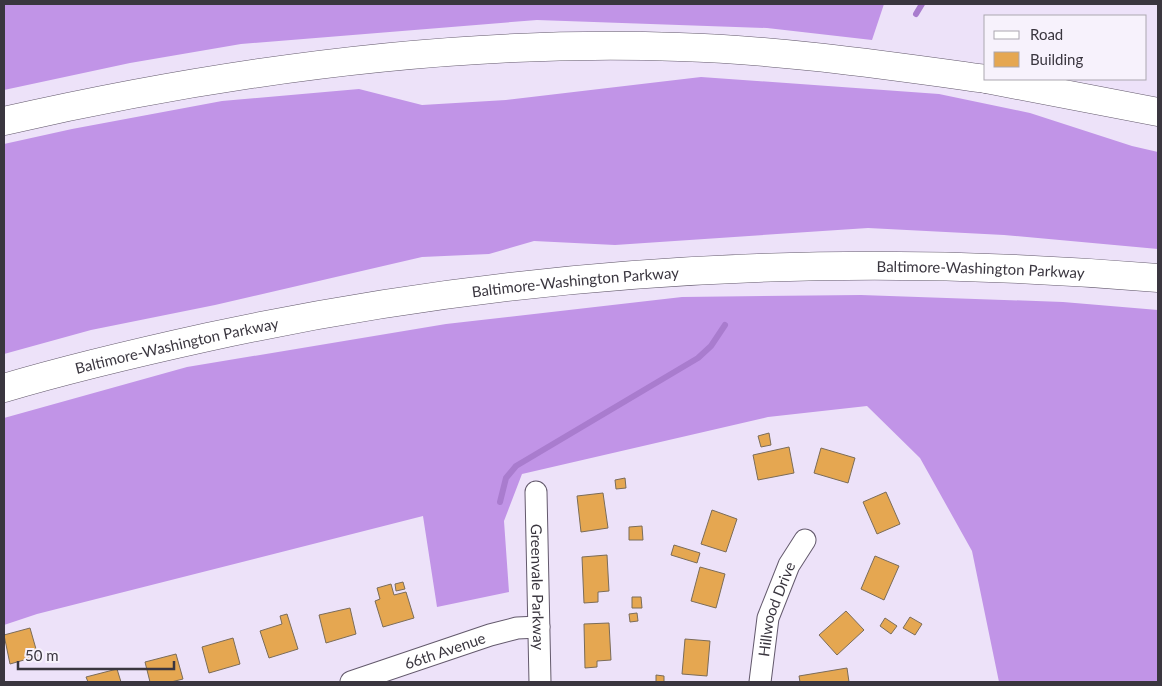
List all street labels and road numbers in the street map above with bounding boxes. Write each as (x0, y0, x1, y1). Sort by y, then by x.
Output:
street label: Baltimore-Washington Parkway (877, 257, 1085, 282)
street label: Baltimore-Washington Parkway (471, 263, 680, 300)
street label: Baltimore-Washington Parkway (73, 314, 280, 377)
street label: Greenvale Parkway (528, 524, 548, 651)
street label: Hillwood Drive (754, 559, 798, 658)
street label: 66th Avenue (402, 628, 488, 672)

